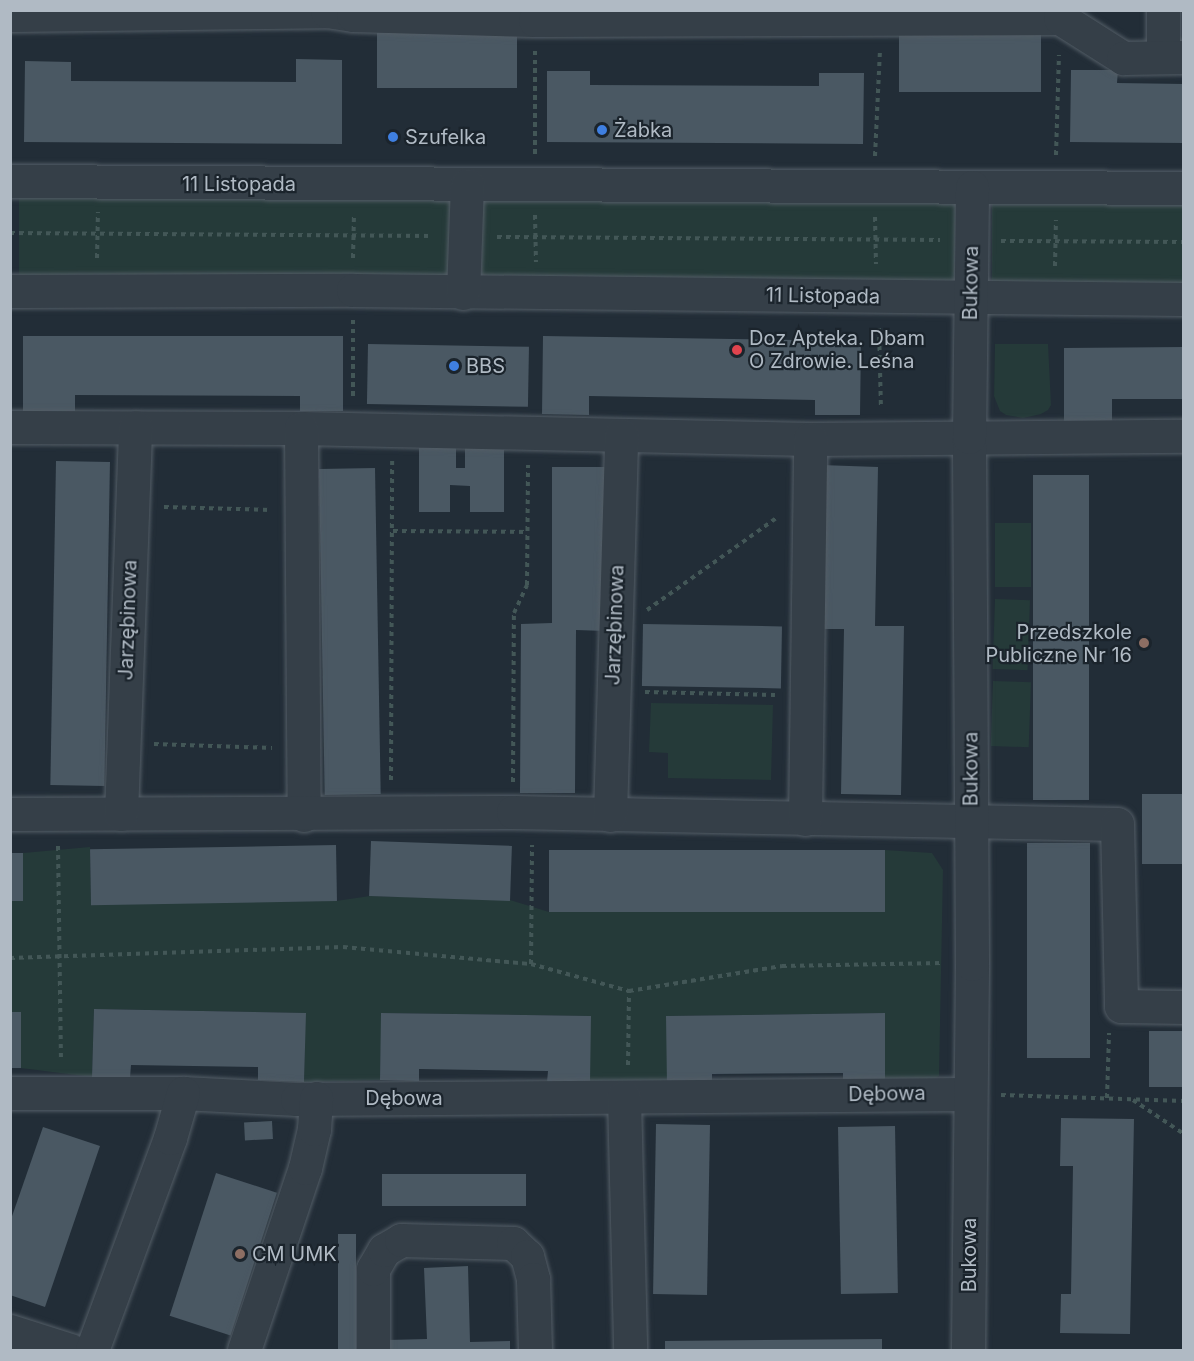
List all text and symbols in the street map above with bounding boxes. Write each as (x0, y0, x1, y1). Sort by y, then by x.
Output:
place label: Żabka (614, 118, 672, 142)
marker: Żabka (595, 123, 609, 137)
place label: Szufelka (405, 125, 486, 149)
marker: Szufelka (386, 130, 400, 144)
street label: 11 Listopada (182, 172, 296, 196)
street label: Bukowa (958, 245, 984, 321)
street label: 11 Listopada (766, 283, 880, 309)
place label: Doz Apteka. Dbam O Zdrowie. Leśna (749, 326, 925, 373)
marker: Doz Apteka. Dbam O Zdrowie. Leśna (730, 343, 744, 357)
place label: BBS (466, 354, 505, 378)
marker: BBS (447, 359, 461, 373)
street label: Jarzębinowa (114, 559, 142, 681)
street label: Jarzębinowa (601, 564, 629, 686)
place label: Przedszkole Publiczne Nr 16 (985, 620, 1132, 667)
marker: Przedszkole Publiczne Nr 16 (1137, 636, 1151, 650)
street label: Bukowa (959, 732, 983, 806)
street label: Dębowa (848, 1081, 926, 1107)
street label: Dębowa (365, 1086, 443, 1110)
street label: Bukowa (957, 1218, 981, 1292)
place label: CM UMK (252, 1242, 337, 1266)
marker: CM UMK (233, 1247, 247, 1261)

